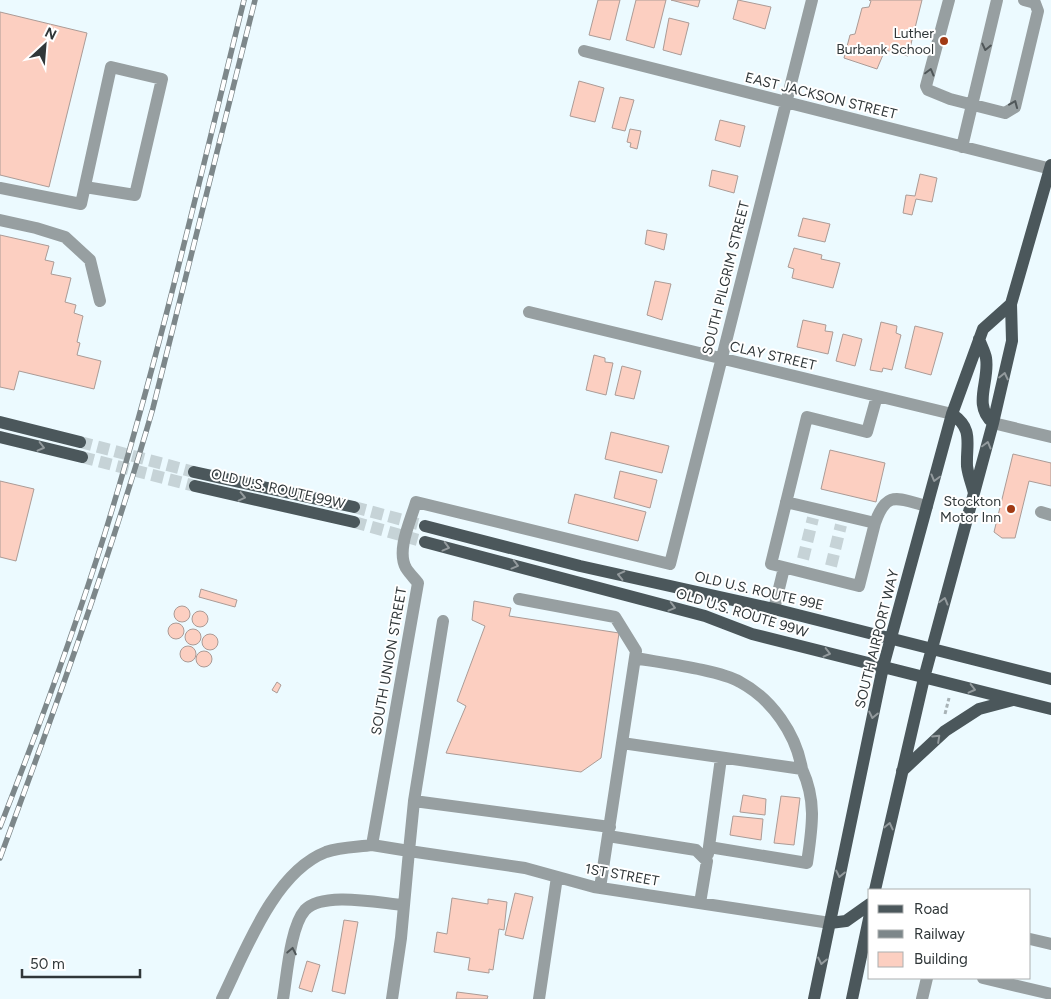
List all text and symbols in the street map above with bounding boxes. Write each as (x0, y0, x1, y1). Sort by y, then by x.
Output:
north arrow (20, 20, 70, 70)
text: N (42, 24, 59, 44)
place label: Luther Burbank School (836, 25, 934, 58)
marker: Luther Burbank School (938, 35, 950, 47)
one-way arrow (981, 43, 992, 52)
one-way arrow (924, 68, 934, 76)
street label: EAST JACKSON STREET (743, 69, 899, 123)
one-way arrow (1008, 100, 1018, 108)
street label: SOUTH PILGRIM STREET (699, 199, 753, 357)
street label: CLAY STREET (728, 338, 818, 374)
one-way arrow (998, 371, 1009, 380)
one-way arrow (981, 440, 992, 449)
one-way arrow (36, 441, 45, 452)
street label: OLD U.S. ROUTE 99W (209, 465, 347, 513)
one-way arrow (930, 473, 941, 482)
one-way arrow (238, 491, 247, 502)
place label: Stockton Motor Inn (940, 493, 1001, 526)
marker: Stockton Motor Inn (1005, 503, 1017, 515)
one-way arrow (442, 541, 451, 552)
one-way arrow (510, 560, 518, 570)
street label: SOUTH AIRPORT WAY (852, 567, 903, 710)
street label: OLD U.S. ROUTE 99E (693, 568, 825, 614)
one-way arrow (616, 570, 625, 581)
street label: SOUTH UNION STREET (368, 585, 410, 736)
street label: OLD U.S. ROUTE 99W (674, 585, 811, 641)
one-way arrow (939, 598, 949, 606)
one-way arrow (667, 601, 676, 612)
one-way arrow (823, 647, 832, 658)
one-way arrow (967, 683, 976, 694)
one-way arrow (869, 711, 879, 720)
one-way arrow (932, 735, 941, 744)
one-way arrow (883, 821, 894, 830)
street label: 1ST STREET (584, 860, 661, 890)
one-way arrow (835, 870, 846, 879)
legend (868, 889, 1031, 979)
text: Road (914, 900, 949, 918)
text: Railway (914, 925, 965, 943)
scale bar (22, 946, 140, 978)
one-way arrow (286, 947, 296, 955)
text: Building (914, 950, 968, 968)
text: 50 m (30, 955, 65, 973)
one-way arrow (817, 956, 828, 965)

